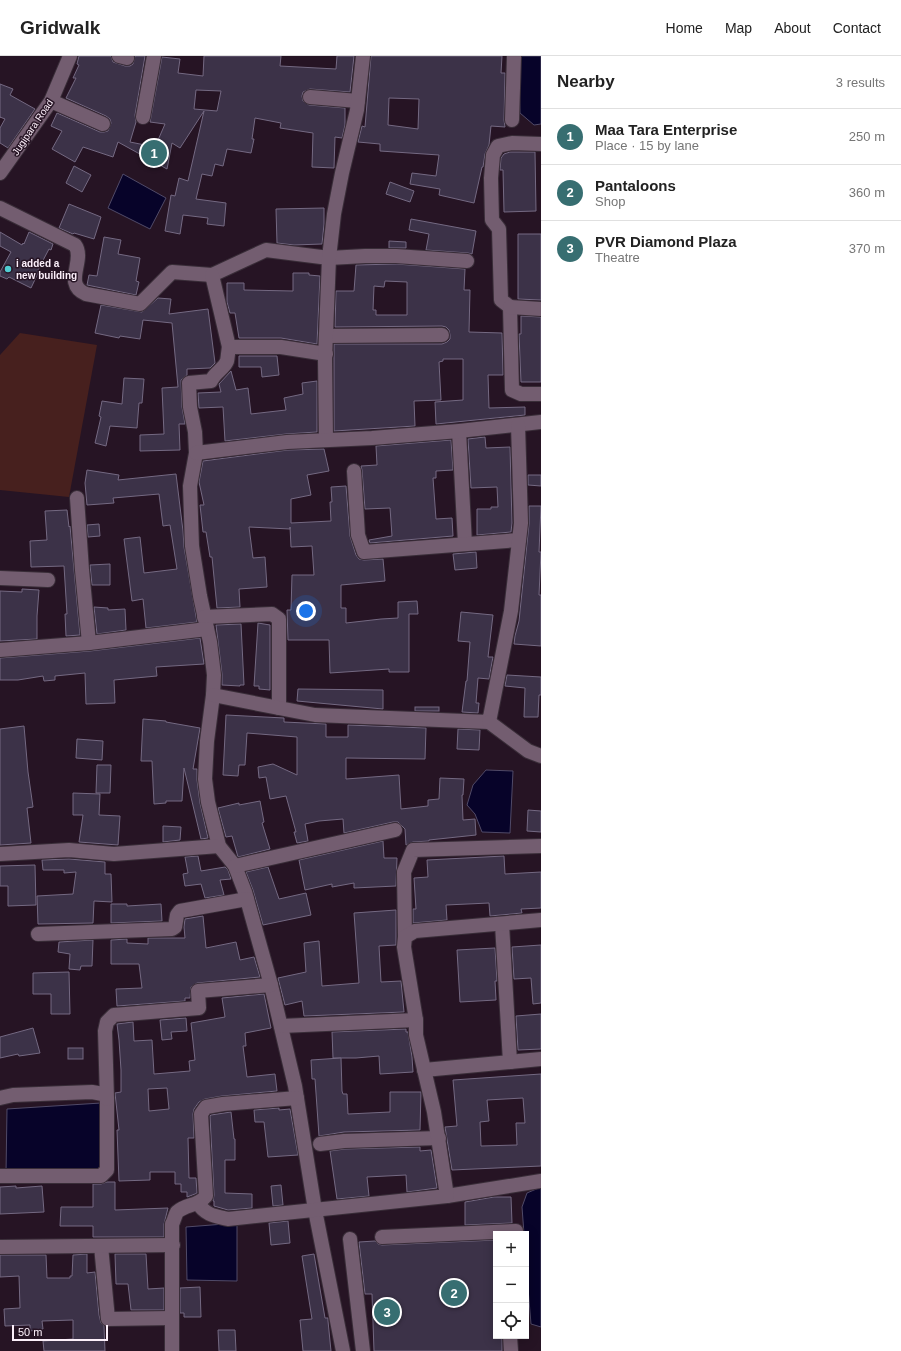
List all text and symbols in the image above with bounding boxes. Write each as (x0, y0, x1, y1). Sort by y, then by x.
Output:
text: Gridwalk (20, 17, 100, 38)
text: Home (666, 20, 703, 36)
text: Map (725, 20, 752, 36)
text: About (774, 20, 811, 36)
text: Contact (833, 20, 881, 36)
text: Nearby (557, 72, 615, 91)
text: 3 results (836, 75, 885, 90)
street label: Jugipara Road (10, 97, 55, 157)
text: Maa Tara Enterprise (595, 121, 737, 138)
text: 1 (566, 129, 574, 144)
text: 250 m (849, 129, 885, 144)
pin: 1 (141, 138, 167, 168)
text: Place · 15 by lane (595, 138, 699, 153)
text: Pantaloons (595, 177, 676, 194)
text: 2 (566, 185, 574, 200)
text: 360 m (849, 185, 885, 200)
text: Shop (595, 194, 625, 209)
text: PVR Diamond Plaza (595, 233, 737, 250)
text: 3 (566, 241, 574, 256)
text: 370 m (849, 241, 885, 256)
text: Theatre (595, 250, 640, 265)
place label: i added a new building (16, 258, 77, 281)
marker: i added a new building (3, 264, 13, 274)
your location (296, 601, 316, 621)
map controls (493, 1231, 529, 1339)
button: + (493, 1231, 529, 1267)
button: − (493, 1267, 529, 1303)
pin: 2 (441, 1278, 467, 1308)
pin: 3 (374, 1297, 400, 1327)
button: locate (493, 1303, 529, 1339)
scale bar (12, 1323, 108, 1342)
text: 50 m (18, 1326, 42, 1338)

